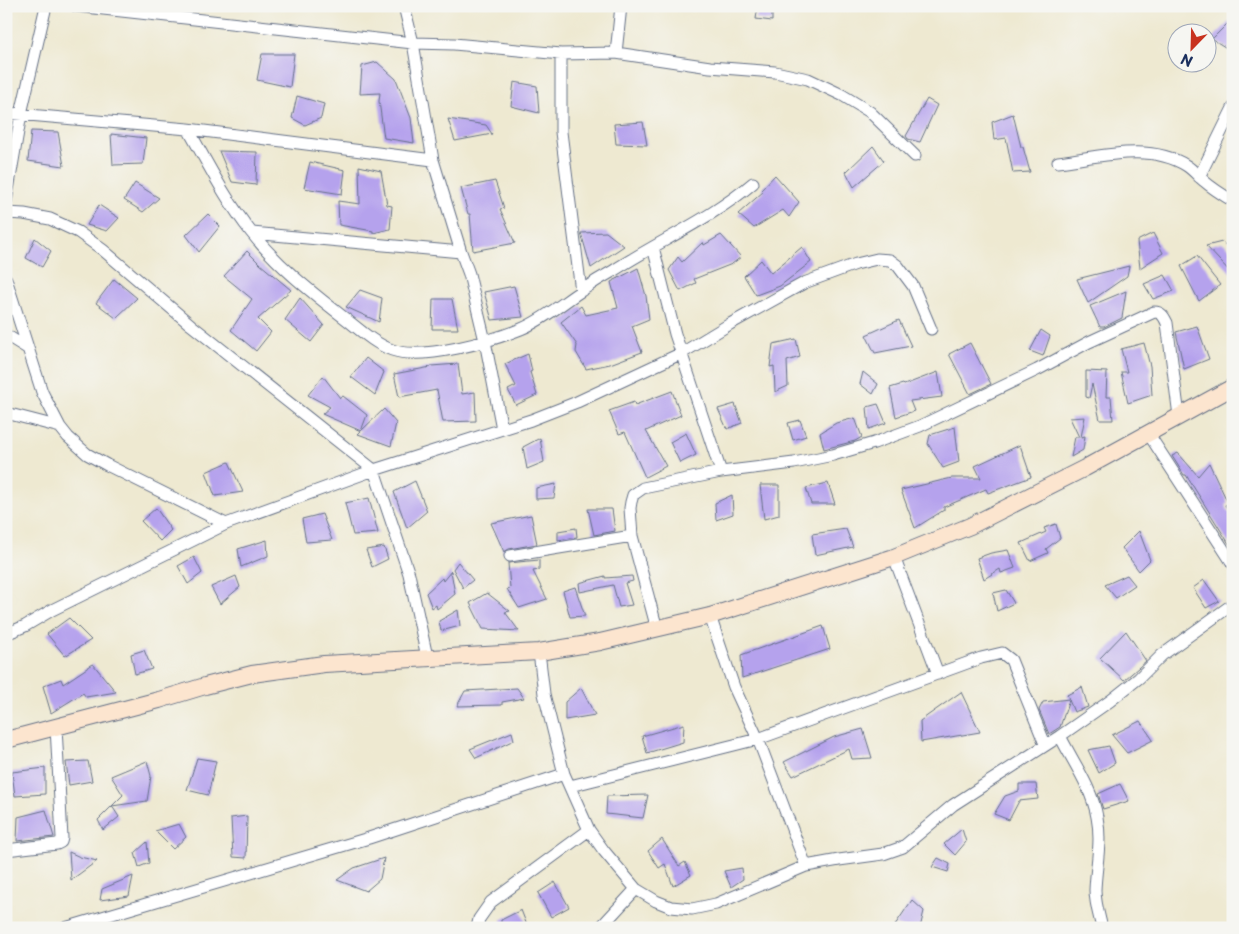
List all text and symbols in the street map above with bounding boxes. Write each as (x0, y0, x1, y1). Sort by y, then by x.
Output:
north arrow (1166, 22, 1216, 72)
text: N (1178, 49, 1196, 72)

